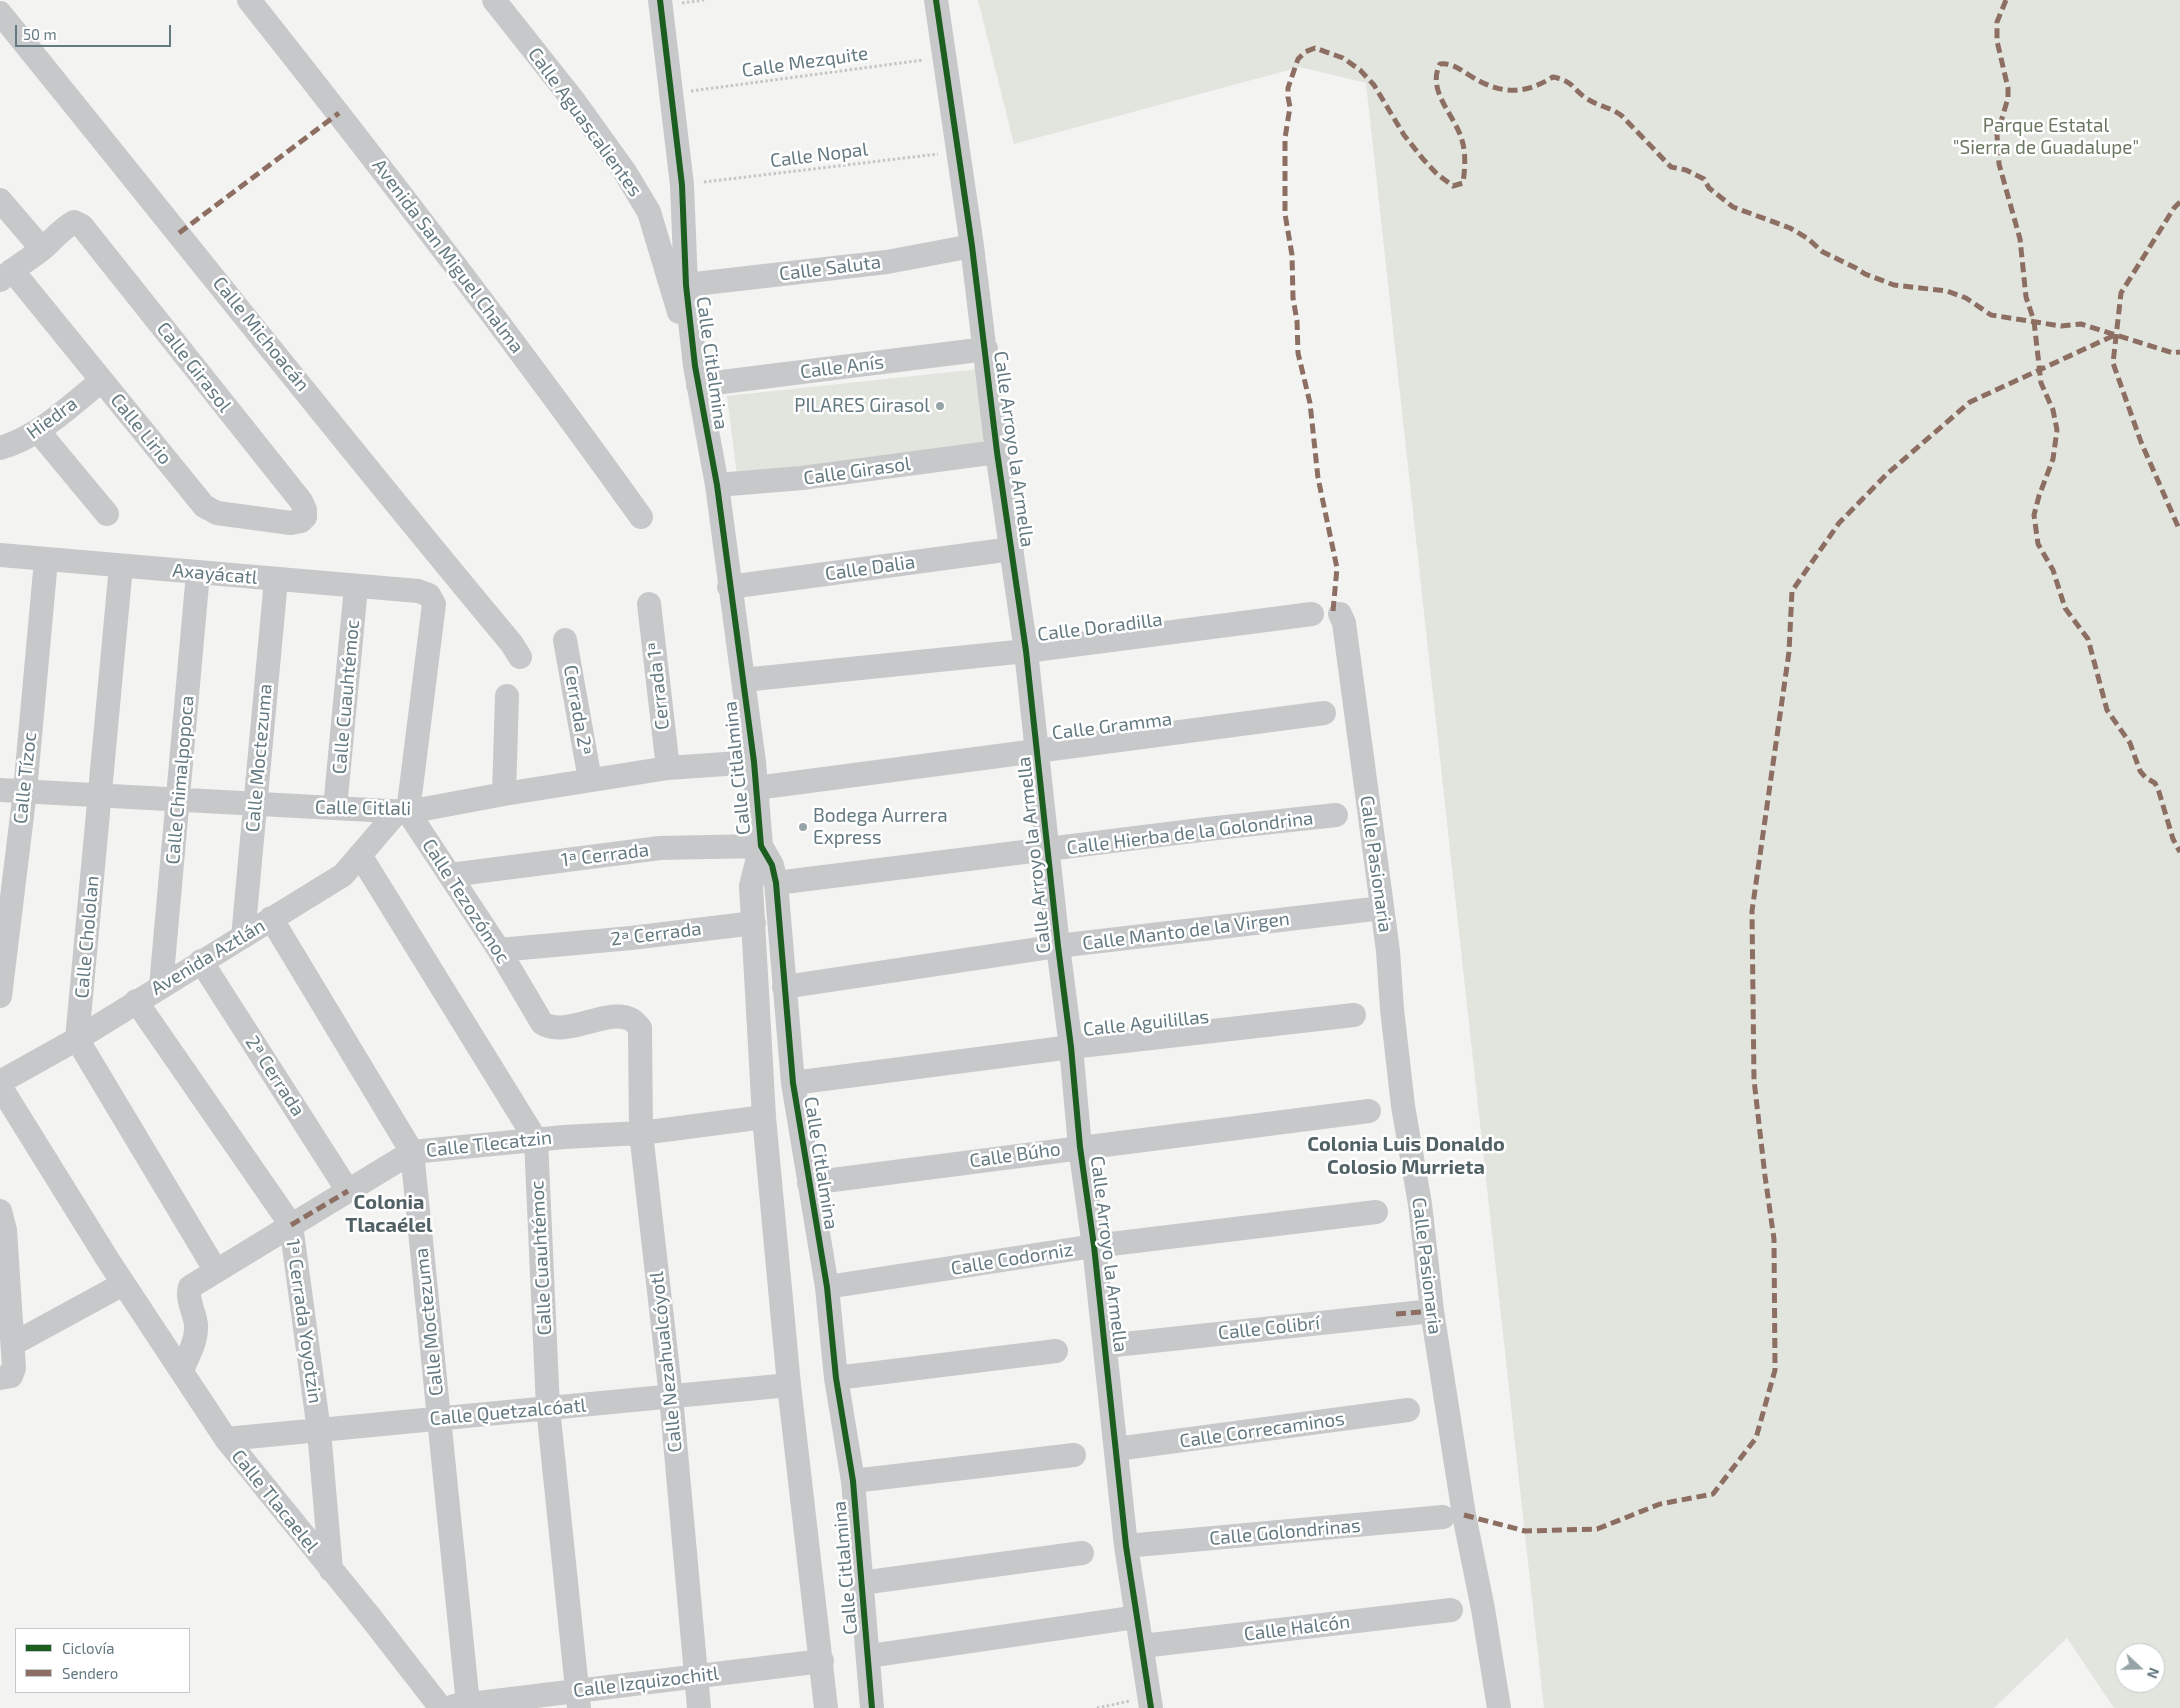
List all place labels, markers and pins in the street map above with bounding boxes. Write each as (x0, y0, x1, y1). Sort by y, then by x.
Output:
place label: PILARES Girasol (794, 395, 930, 417)
marker: PILARES Girasol (934, 400, 946, 412)
place label: Bodega Aurrera Express (813, 805, 948, 849)
marker: Bodega Aurrera Express (797, 821, 809, 833)

